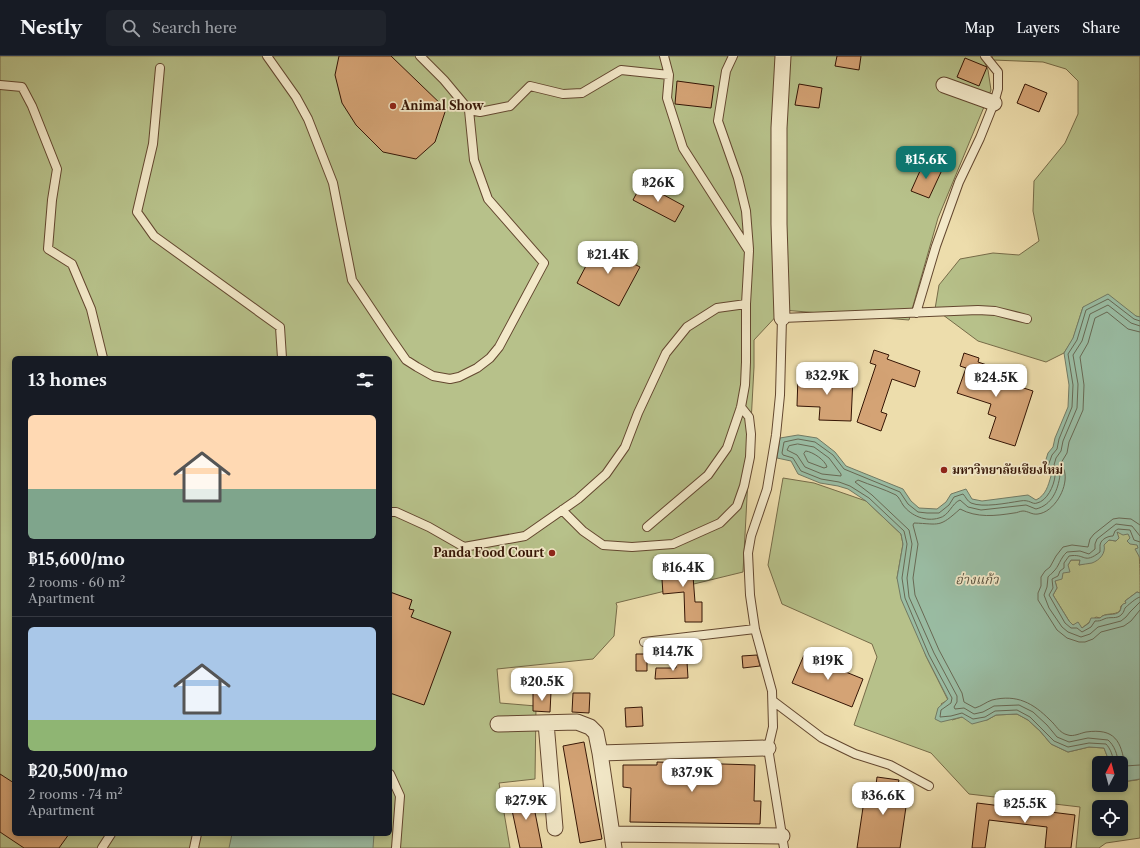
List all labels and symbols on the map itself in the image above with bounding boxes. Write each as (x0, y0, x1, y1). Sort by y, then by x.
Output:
place label: Animal Show (400, 98, 484, 113)
marker: Animal Show (388, 101, 398, 111)
pin: ฿15.6K (893, 146, 959, 180)
pin: ฿26K (634, 169, 682, 203)
pin: ฿21.4K (575, 241, 641, 275)
pin: ฿32.9K (794, 362, 860, 396)
pin: ฿24.5K (963, 364, 1029, 398)
place label: มหาวิทยาลัยเชียงใหม่ (952, 461, 1063, 477)
marker: มหาวิทยาลัยเชียงใหม่ (939, 465, 949, 475)
place label: Panda Food Court (433, 545, 544, 560)
marker: Panda Food Court (547, 548, 557, 558)
pin: ฿16.4K (650, 554, 716, 588)
water label: อ่างแก้ว (955, 571, 1000, 587)
pin: ฿14.7K (640, 638, 706, 672)
pin: ฿19K (804, 647, 852, 681)
pin: ฿20.5K (509, 668, 575, 702)
north arrow (1092, 756, 1128, 792)
pin: ฿37.9K (659, 759, 725, 793)
pin: ฿36.6K (850, 782, 916, 816)
pin: ฿27.9K (493, 787, 559, 821)
pin: ฿25.5K (992, 790, 1058, 824)

